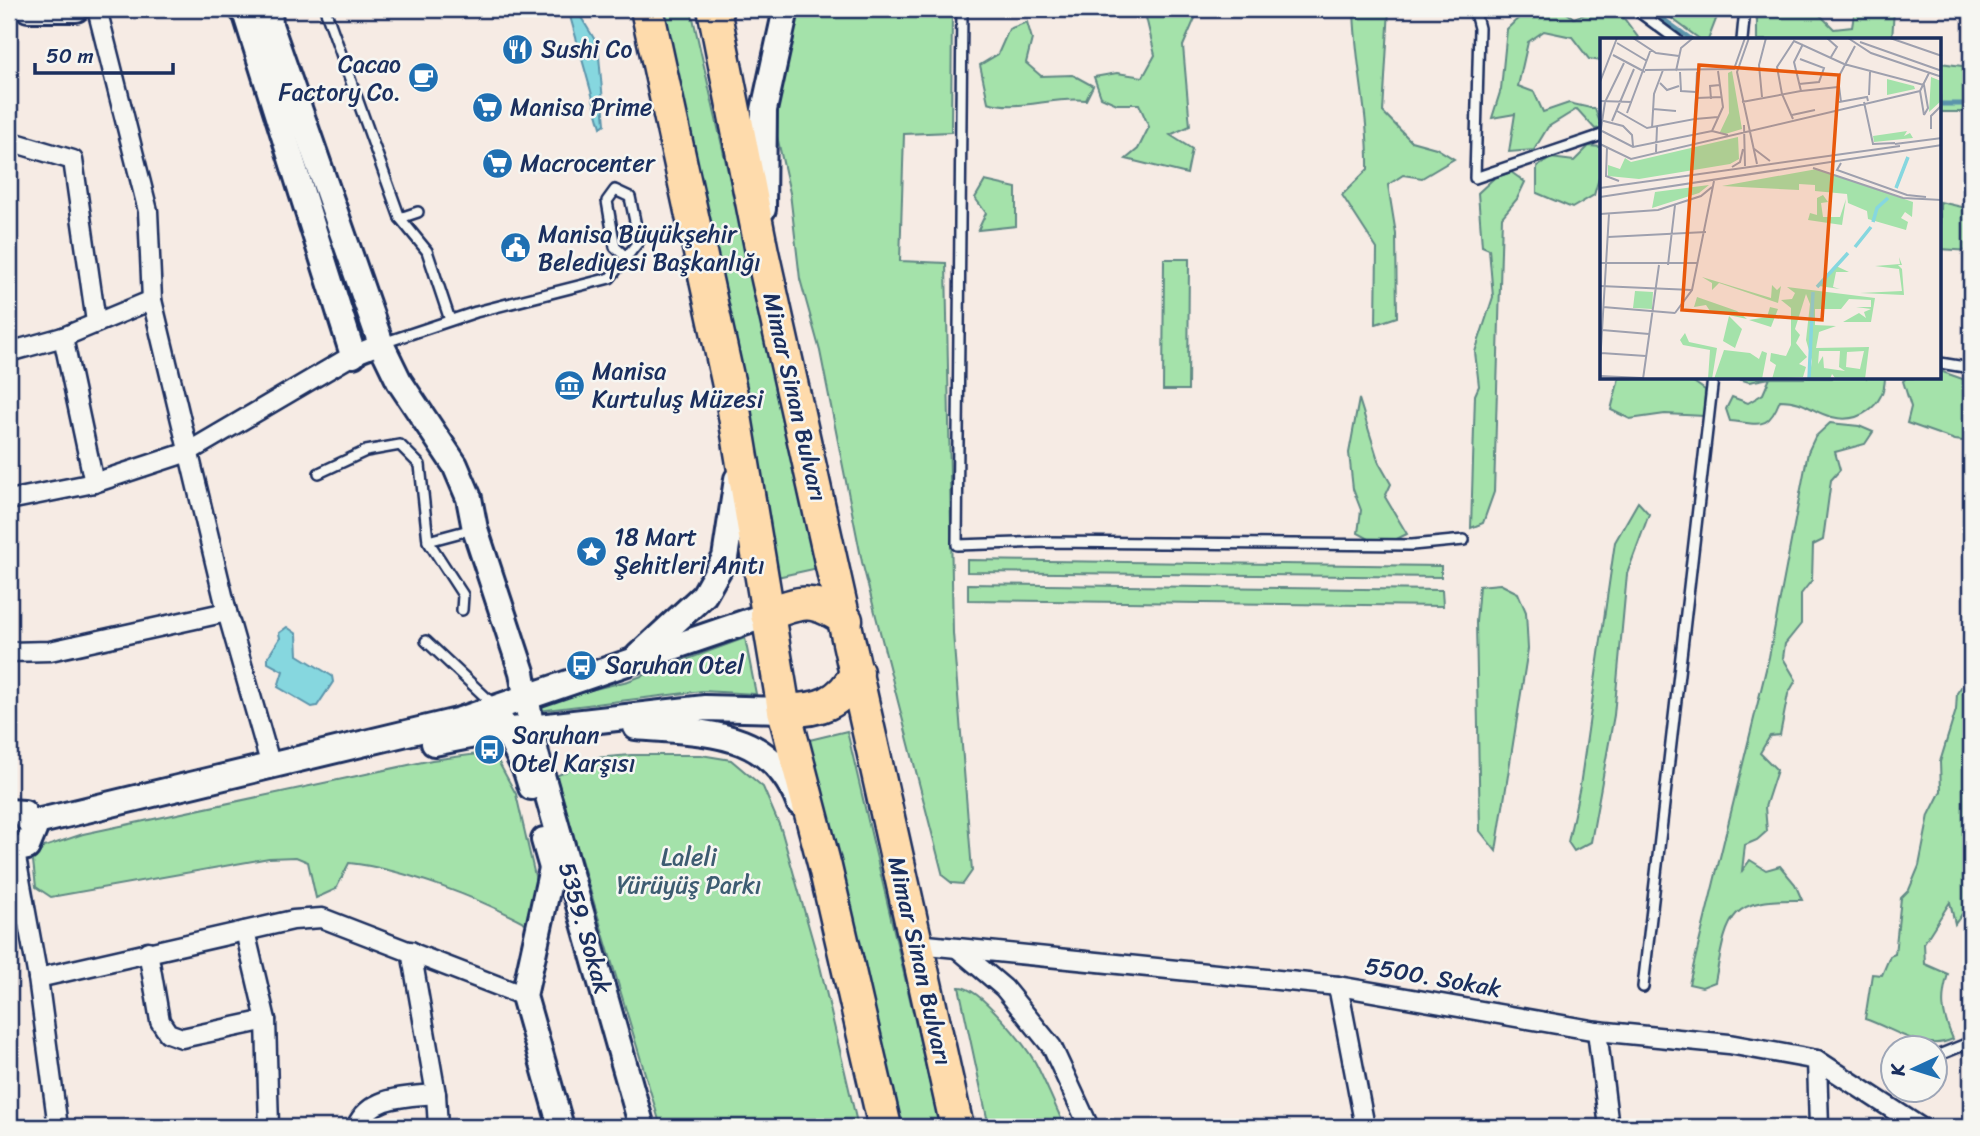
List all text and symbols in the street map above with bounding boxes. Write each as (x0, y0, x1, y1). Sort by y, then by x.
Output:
place label: Sushi Co (541, 28, 632, 70)
scale bar (35, 32, 173, 76)
restaurant icon: Sushi Co (501, 32, 535, 66)
text: 50 m (46, 37, 94, 75)
inset map (1600, 38, 1941, 380)
place label: Cacao Factory Co. (279, 43, 401, 113)
cafe icon: Cacao Factory Co. (407, 61, 441, 95)
place label: Manisa Prime (510, 86, 652, 128)
supermarket icon: Manisa Prime (470, 90, 504, 124)
place label: Macrocenter (520, 142, 656, 184)
supermarket icon: Macrocenter (480, 146, 514, 180)
place label: Manisa Büyükşehir Belediyesi Başkanlığı (538, 213, 761, 283)
public building icon: Manisa Büyükşehir Belediyesi Başkanlığı (498, 231, 532, 265)
street label: Mimar Sinan Bulvarı (751, 288, 839, 506)
place label: Manisa Kurtuluş Müzesi (592, 350, 765, 420)
museum icon: Manisa Kurtuluş Müzesi (552, 368, 586, 402)
place label: 18 Mart Şehitleri Anıtı (614, 516, 765, 586)
place icon: 18 Mart Şehitleri Anıtı (574, 534, 608, 568)
place label: Saruhan Otel (605, 644, 745, 686)
bus stop icon: Saruhan Otel (565, 648, 599, 682)
place label: Saruhan Otel Karşısı (512, 714, 635, 784)
bus stop icon: Saruhan Otel Karşısı (472, 732, 506, 766)
park label: Laleli Yürüyüş Parkı (617, 836, 761, 906)
street label: Mimar Sinan Bulvarı (876, 852, 964, 1070)
street label: 5359. Sokak (546, 857, 624, 999)
street label: 5500. Sokak (1361, 944, 1505, 1010)
north arrow (1878, 1034, 1948, 1104)
text: K (1881, 1062, 1914, 1078)

